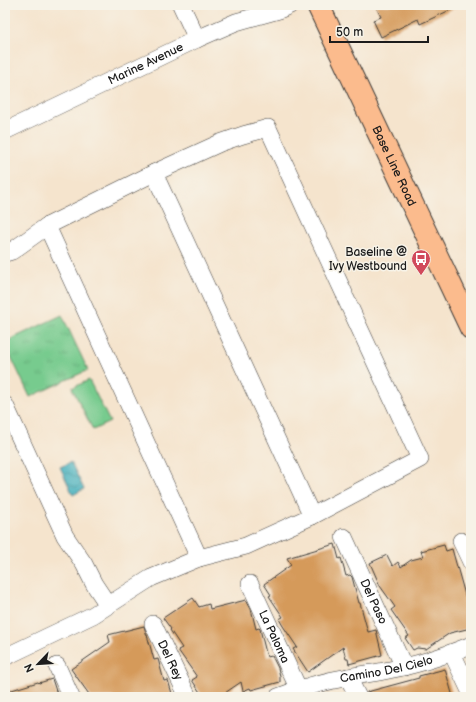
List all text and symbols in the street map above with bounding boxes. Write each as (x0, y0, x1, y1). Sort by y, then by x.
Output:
scale bar (330, 18, 428, 44)
text: 50 m (336, 25, 363, 40)
street label: Marine Avenue (106, 40, 186, 88)
street label: Base Line Road (368, 123, 419, 209)
place label: Baseline @ Ivy Westbound (329, 245, 407, 274)
bus stop icon: Baseline @ Ivy Westbound (410, 248, 432, 276)
street label: Del Paso (356, 577, 390, 627)
street label: La Paloma (255, 608, 293, 666)
street label: Del Rey (154, 638, 186, 683)
north arrow (18, 644, 58, 684)
street label: Camino Del Cielo (339, 652, 435, 686)
text: N (22, 662, 37, 675)

